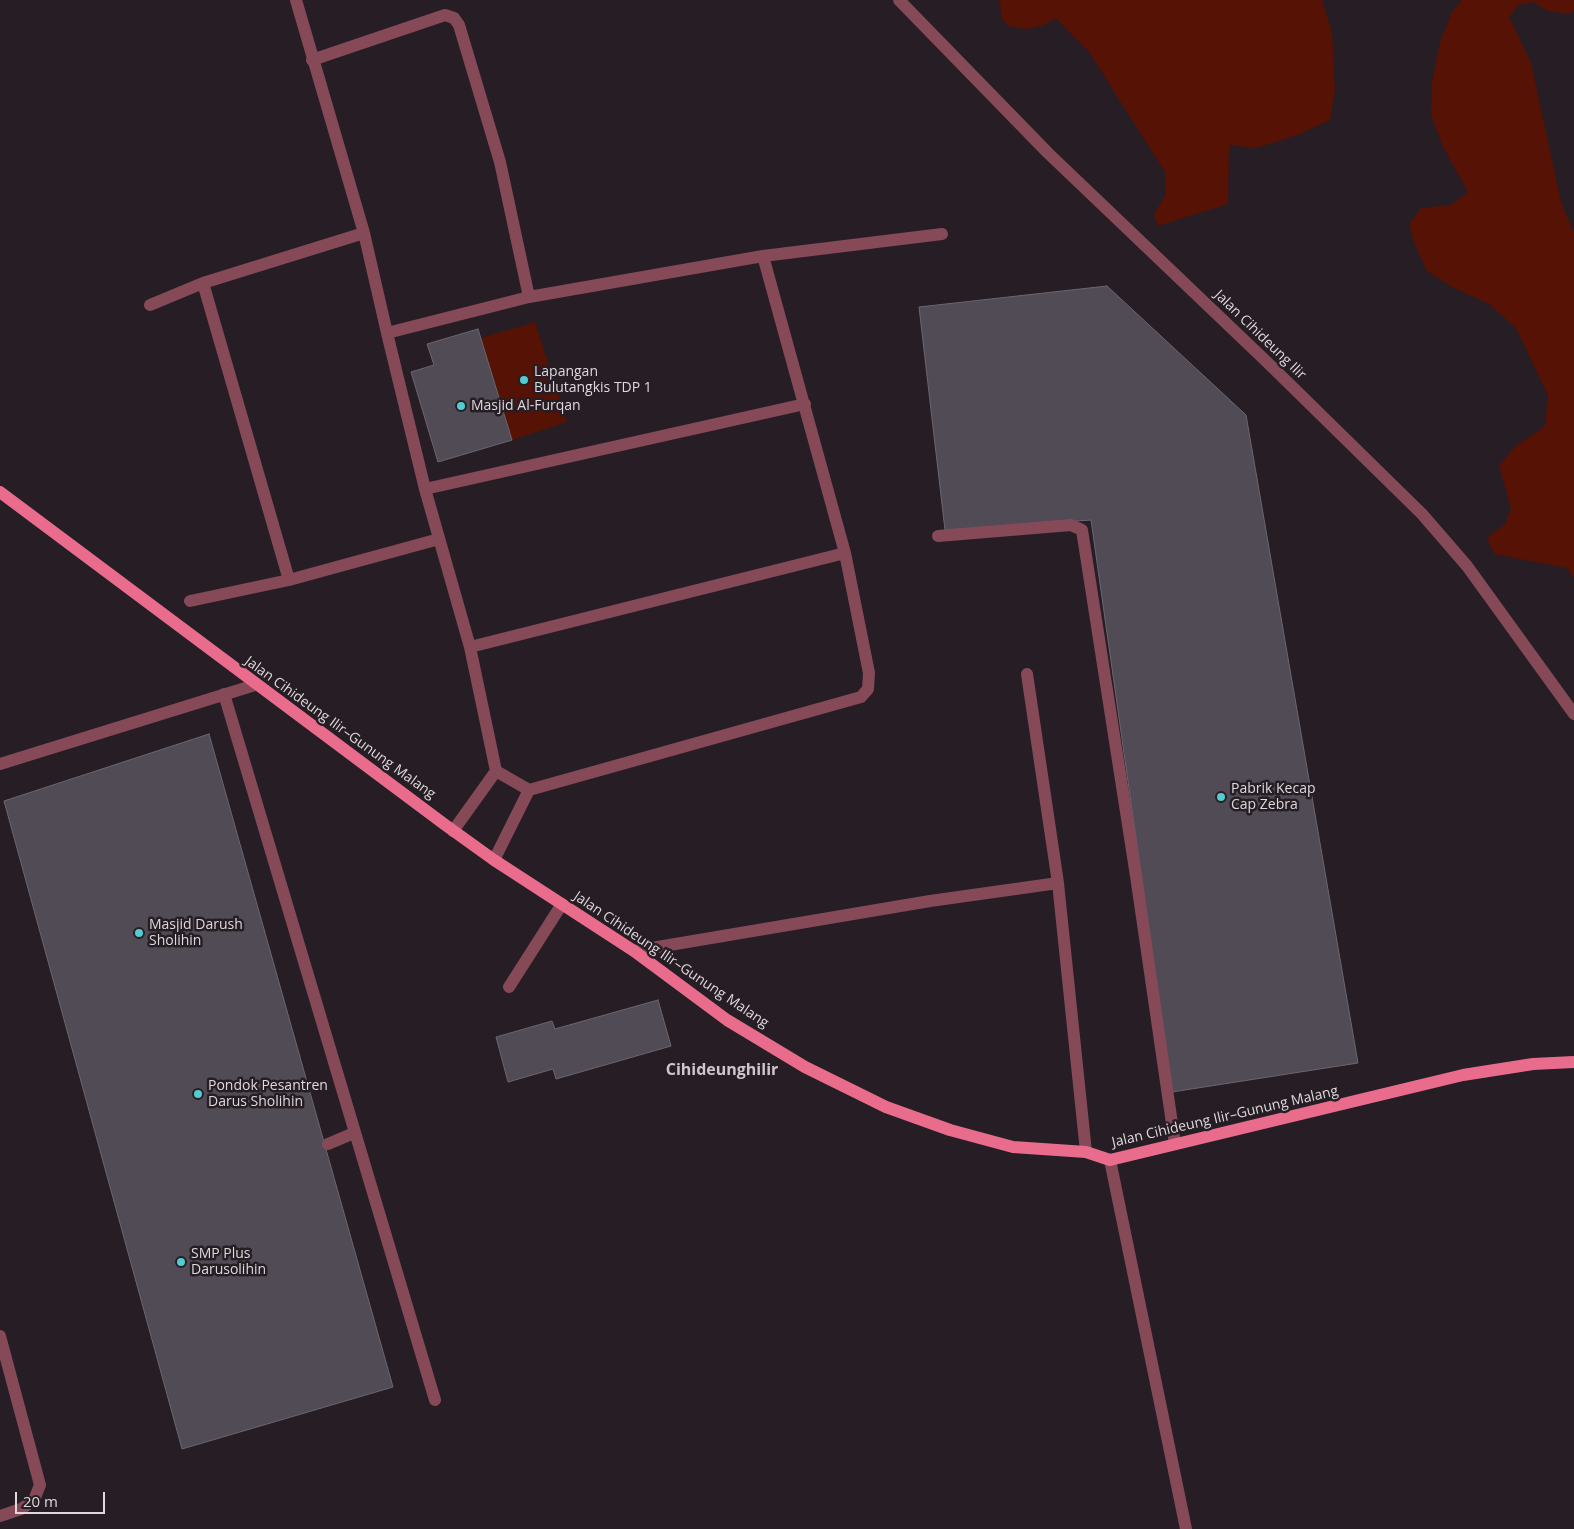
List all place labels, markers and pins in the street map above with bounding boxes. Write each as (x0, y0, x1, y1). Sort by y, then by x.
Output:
place label: Lapangan Bulutangkis TDP 1 (534, 364, 652, 397)
marker: Lapangan Bulutangkis TDP 1 (518, 374, 530, 386)
place label: Masjid Al-Furqan (471, 398, 581, 414)
marker: Masjid Al-Furqan (455, 400, 467, 412)
place label: Pabrik Kecap Cap Zebra (1231, 781, 1315, 814)
marker: Pabrik Kecap Cap Zebra (1215, 791, 1227, 803)
place label: Masjid Darush Sholihin (149, 917, 243, 950)
marker: Masjid Darush Sholihin (133, 927, 145, 939)
place label: Pondok Pesantren Darus Sholihin (208, 1078, 328, 1110)
marker: Pondok Pesantren Darus Sholihin (192, 1088, 204, 1100)
place label: SMP Plus Darusolihin (191, 1246, 266, 1278)
marker: SMP Plus Darusolihin (175, 1256, 187, 1268)

